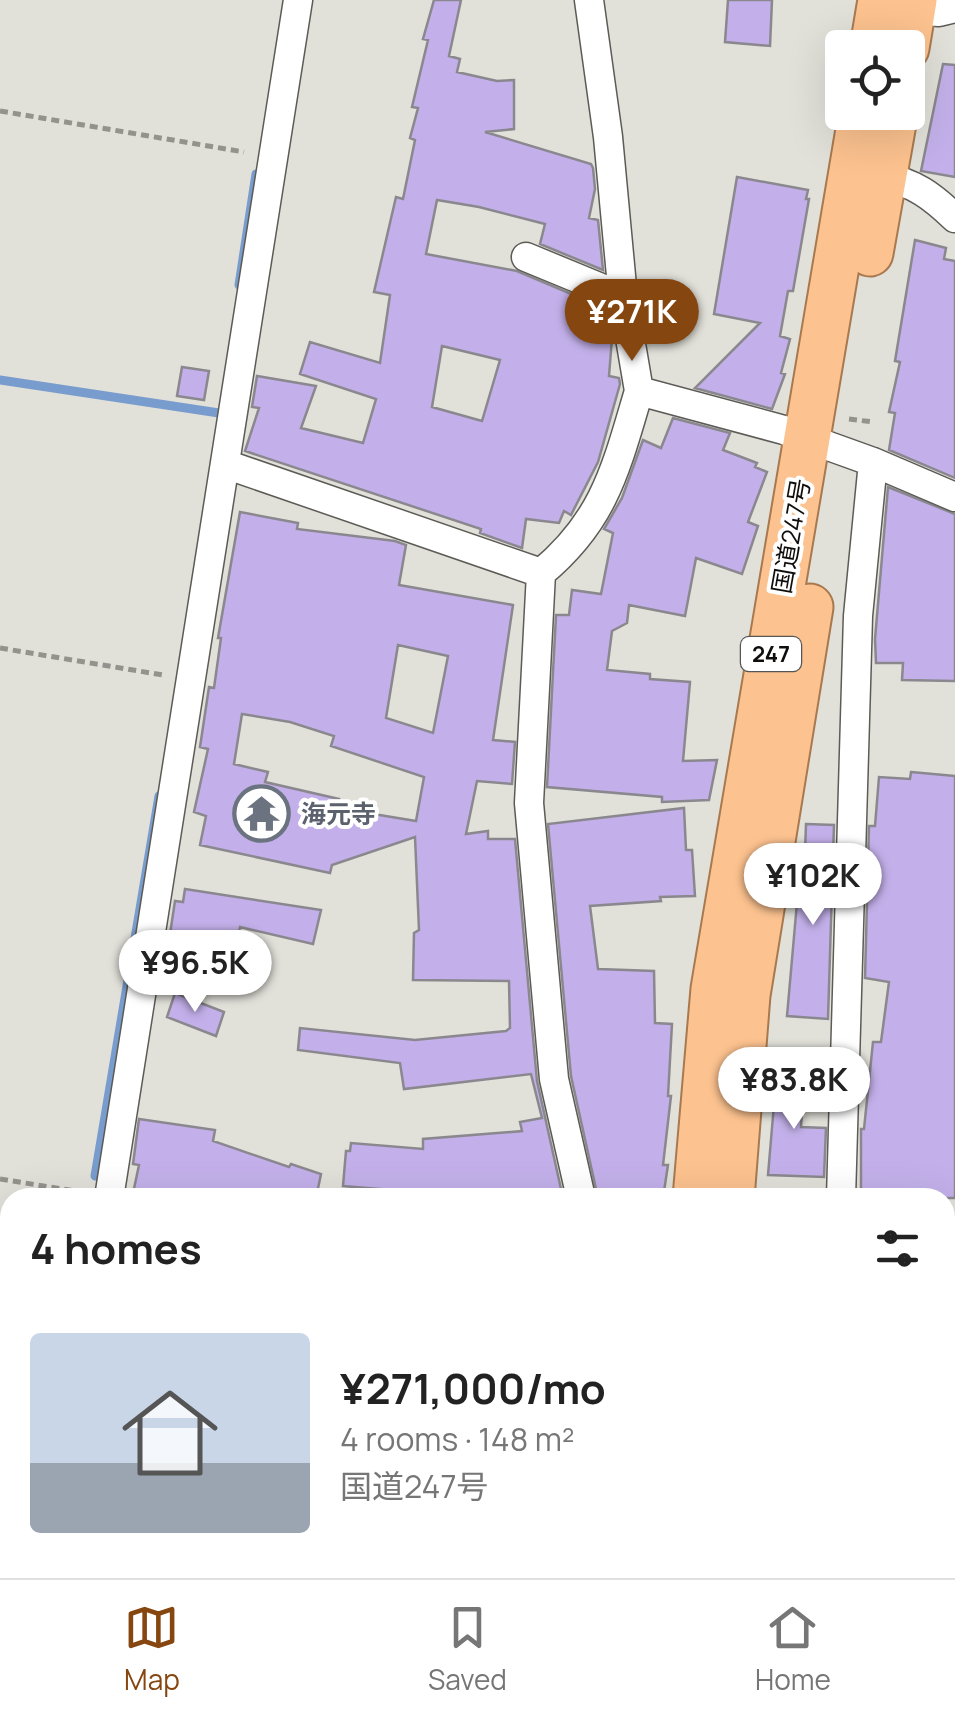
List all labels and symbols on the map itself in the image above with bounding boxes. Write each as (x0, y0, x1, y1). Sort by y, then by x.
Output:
pin: ¥271K (562, 279, 702, 364)
street label: 国道247号 (763, 476, 818, 596)
road number: 247 (741, 637, 801, 671)
temple icon: 海元寺 (232, 784, 292, 844)
place label: 海元寺 (301, 796, 376, 831)
pin: ¥102K (743, 843, 883, 928)
pin: ¥96.5K (114, 930, 276, 1015)
pin: ¥83.8K (713, 1047, 875, 1132)

